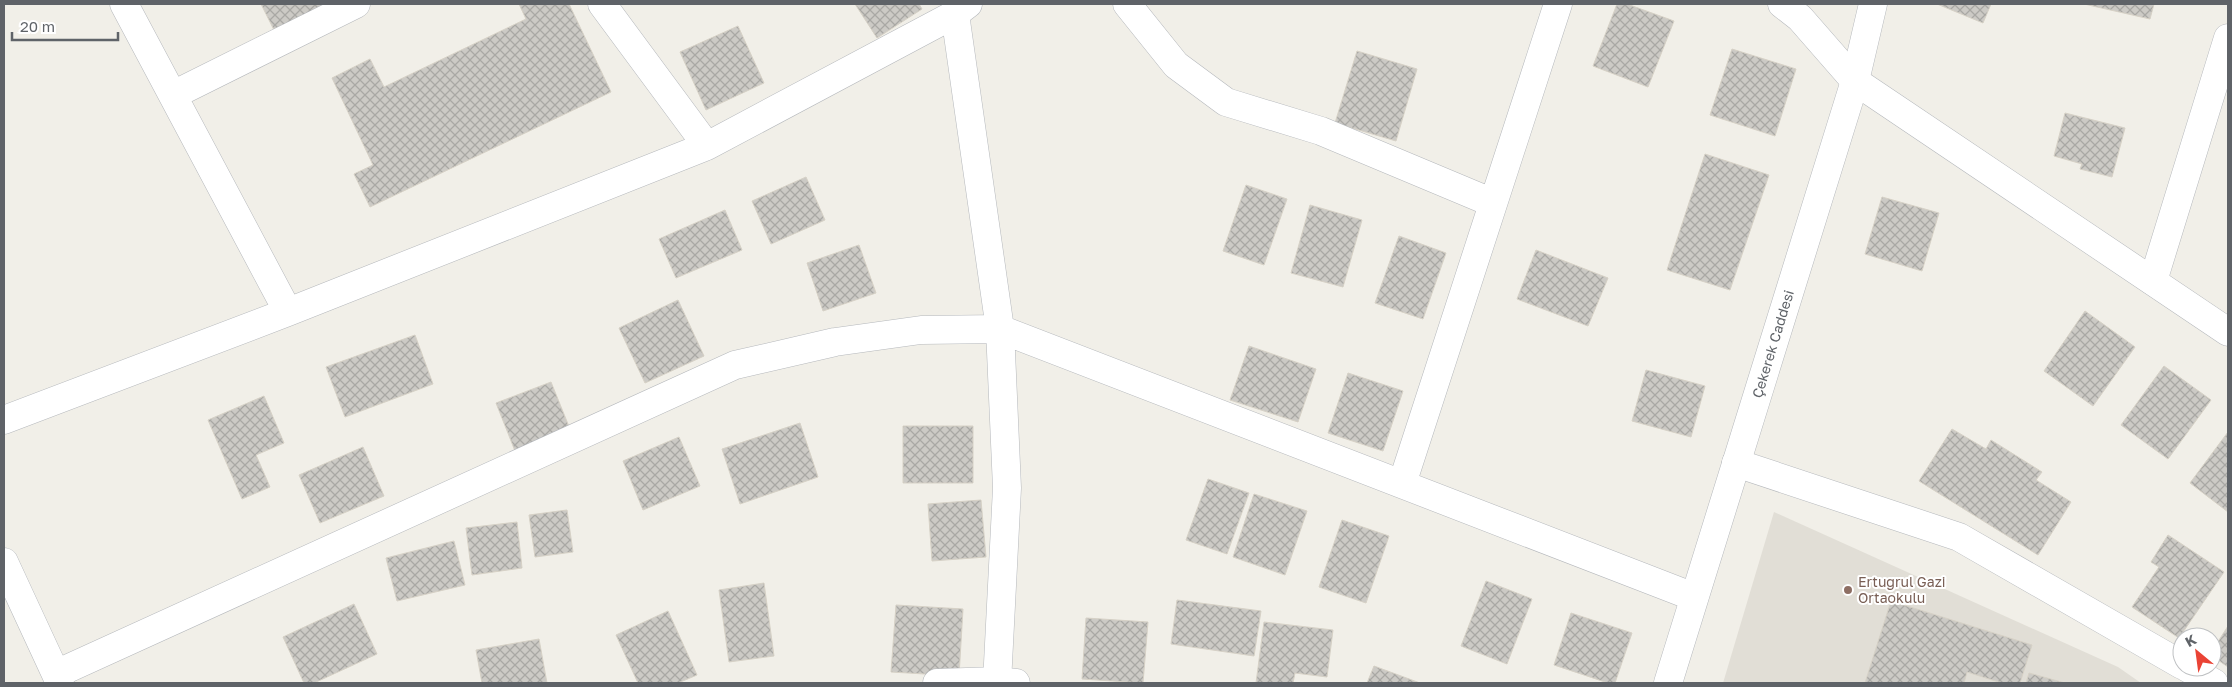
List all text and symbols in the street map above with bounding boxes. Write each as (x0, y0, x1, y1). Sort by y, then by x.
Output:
scale bar (12, 10, 119, 42)
text: 20 m (20, 17, 55, 35)
street label: Çekerek Caddesi (1748, 288, 1797, 400)
place label: Ertuğrul Gazi Ortaokulu (1858, 573, 1946, 606)
marker: Ertuğrul Gazi Ortaokulu (1842, 584, 1854, 596)
north arrow (2172, 627, 2222, 677)
text: K (2182, 630, 2199, 650)

